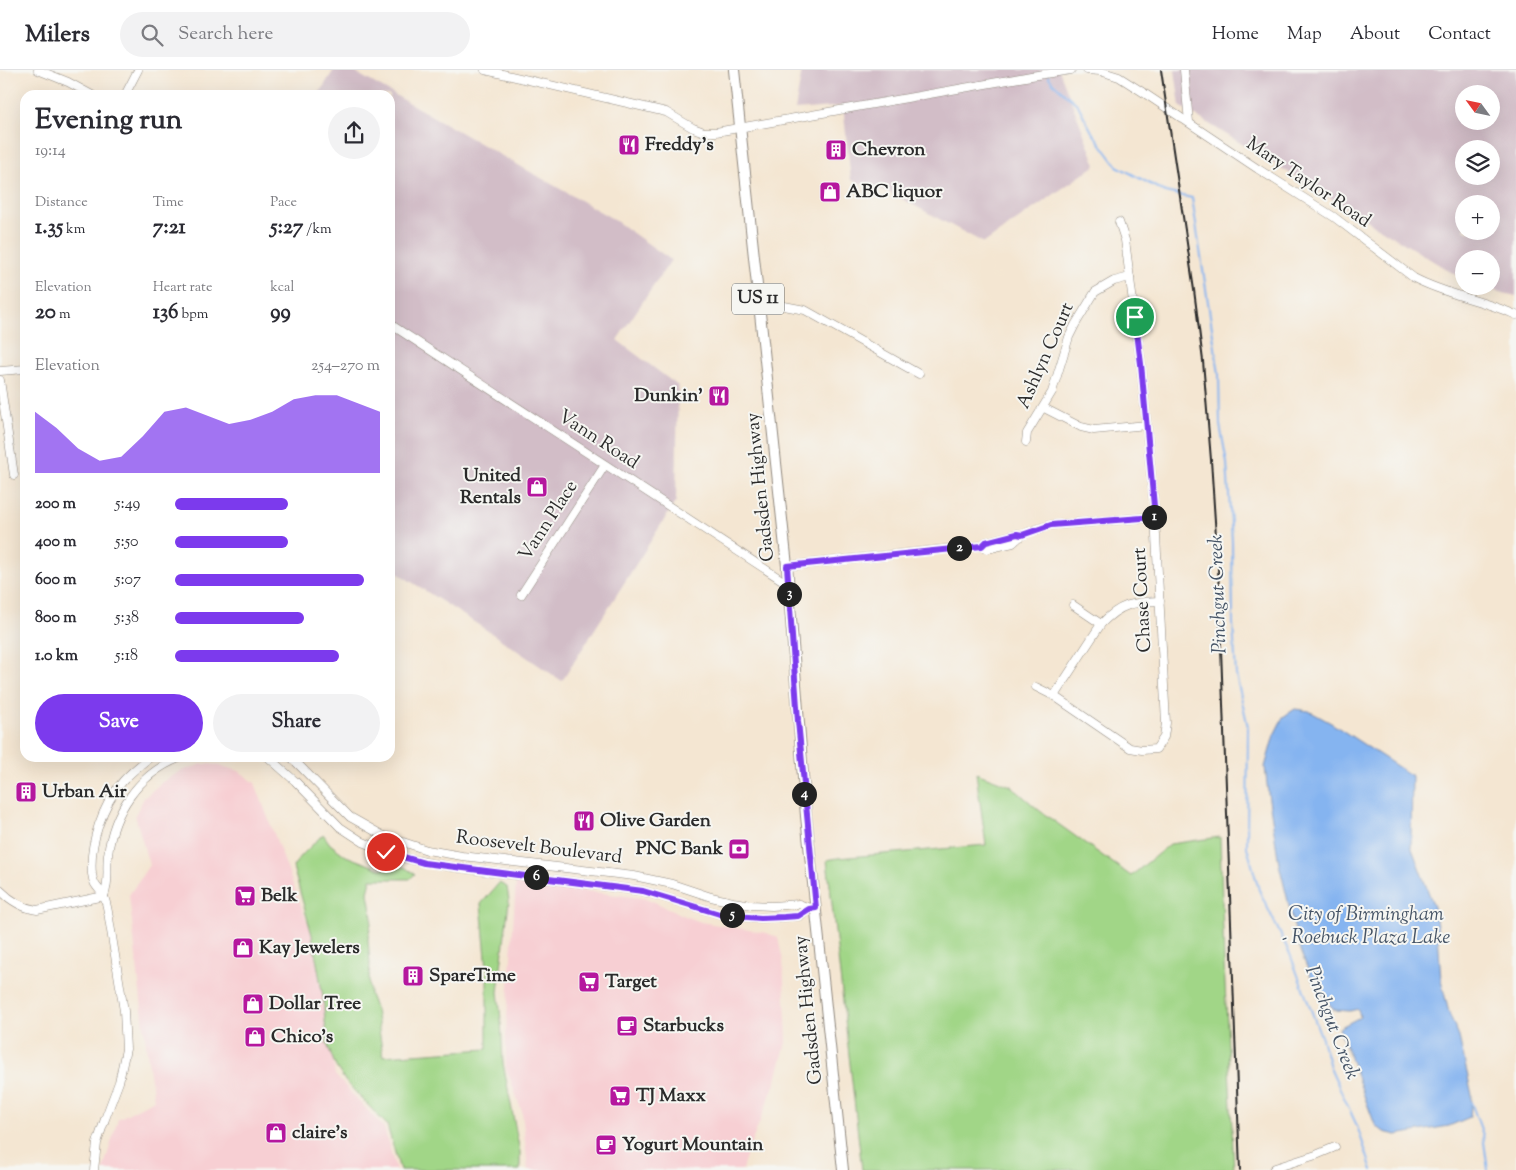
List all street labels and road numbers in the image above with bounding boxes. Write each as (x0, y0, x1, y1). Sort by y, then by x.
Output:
street label: Mary Taylor Road (1240, 131, 1376, 235)
road number: US 11 (732, 283, 784, 314)
street label: Ashlyn Court (1011, 298, 1082, 413)
street label: Vann Road (552, 404, 644, 477)
street label: Gadsden Highway (740, 411, 782, 563)
street label: Vann Place (513, 475, 585, 567)
street label: Chase Court (1127, 546, 1159, 653)
street label: Roosevelt Boulevard (454, 824, 624, 872)
street label: Gadsden Highway (788, 934, 830, 1086)

